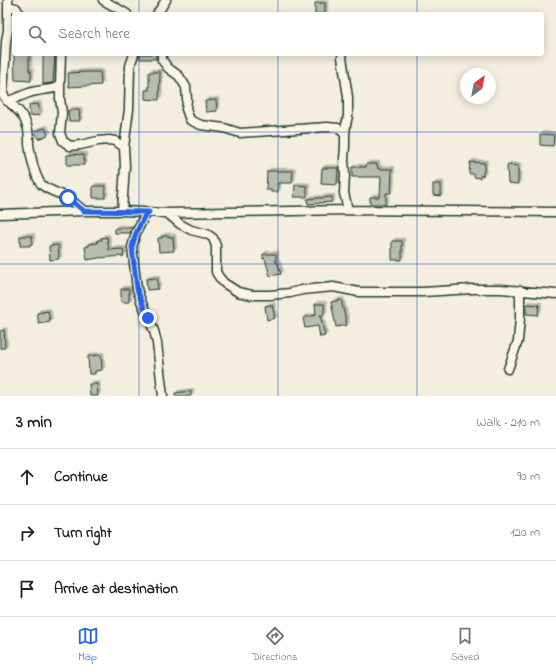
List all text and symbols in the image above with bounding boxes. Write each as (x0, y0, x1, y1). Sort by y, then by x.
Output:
search box (12, 12, 544, 56)
icon: search (26, 23, 48, 45)
text: Search here (58, 23, 130, 45)
north arrow (460, 68, 496, 104)
route start (59, 189, 77, 207)
route end (139, 309, 157, 327)
text: 3 min (16, 410, 52, 435)
text: Walk · 210 m (476, 413, 540, 432)
icon: ahead (16, 466, 38, 488)
text: Continue (54, 466, 108, 488)
text: 90 m (517, 467, 540, 486)
icon: right (16, 522, 38, 544)
text: Turn right (54, 522, 112, 544)
text: 120 m (510, 523, 540, 542)
icon: arrive (16, 578, 38, 600)
text: Arrive at destination (54, 578, 178, 600)
tab: Map (77, 625, 99, 665)
tab: Directions (252, 625, 297, 665)
tab: Saved (451, 625, 479, 665)

